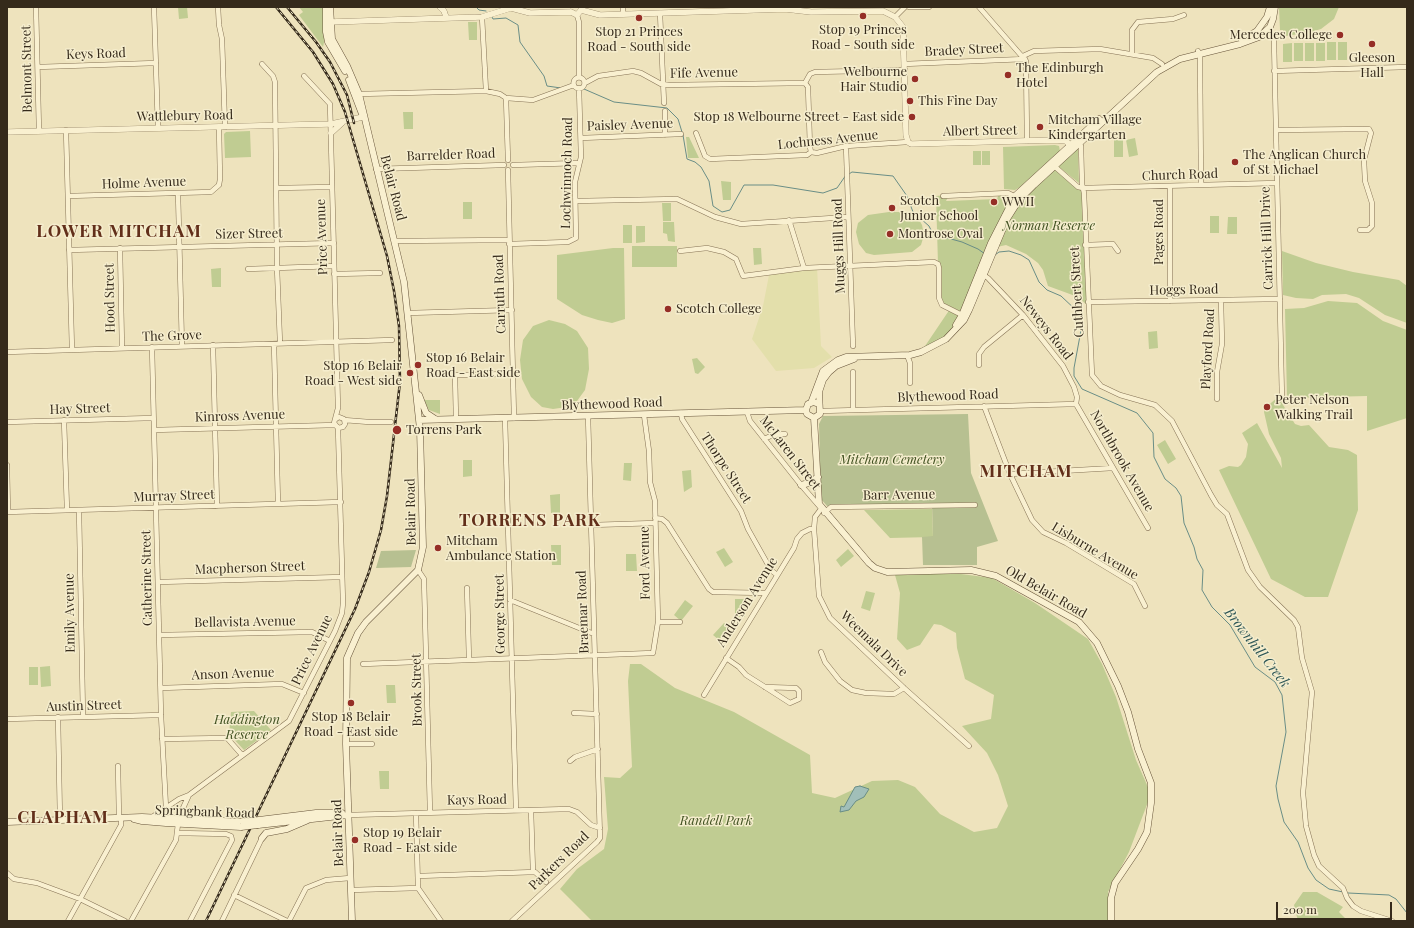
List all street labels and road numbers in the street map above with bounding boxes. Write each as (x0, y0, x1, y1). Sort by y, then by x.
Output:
street label: Belmont Street (18, 25, 36, 113)
street label: Bradey Street (924, 40, 1004, 60)
street label: Keys Road (66, 45, 126, 63)
street label: Fife Avenue (670, 65, 738, 81)
street label: Wattlebury Road (137, 107, 233, 125)
street label: Paisley Avenue (587, 116, 673, 134)
street label: Lochwinnoch Road (558, 117, 576, 229)
street label: Albert Street (943, 123, 1017, 139)
street label: Lochness Avenue (777, 127, 879, 153)
street label: Barrelder Road (406, 146, 496, 164)
street label: Belair Road (377, 153, 409, 223)
street label: Church Road (1142, 166, 1218, 184)
street label: Holme Avenue (101, 174, 187, 192)
street label: Carrick Hill Drive (1257, 186, 1277, 290)
street label: Muggs Hill Road (830, 198, 848, 294)
street label: Price Avenue (313, 199, 331, 275)
street label: Pages Road (1151, 199, 1167, 265)
street label: Sizer Street (215, 226, 283, 242)
street label: Cuthbert Street (1067, 246, 1087, 338)
street label: Carruth Road (491, 254, 509, 334)
street label: Hood Street (102, 263, 118, 333)
street label: Hoggs Road (1149, 282, 1219, 298)
street label: Neweys Road (1016, 293, 1076, 363)
street label: Playford Road (1198, 308, 1218, 390)
street label: The Grove (142, 327, 202, 345)
street label: Blythewood Road (897, 386, 999, 406)
street label: Blythewood Road (561, 394, 663, 414)
street label: Hay Street (49, 400, 111, 418)
street label: Kinross Avenue (195, 407, 285, 425)
street label: Northbrook Avenue (1087, 408, 1157, 514)
street label: McLaren Street (756, 413, 824, 493)
street label: Thorpe Street (697, 430, 755, 506)
street label: Belair Road (403, 478, 419, 546)
street label: Murray Street (133, 487, 215, 505)
street label: Barr Avenue (863, 487, 935, 503)
street label: Lisburne Avenue (1049, 519, 1141, 583)
street label: Ford Avenue (637, 526, 653, 600)
street label: Catherine Street (138, 530, 156, 626)
street label: Anderson Avenue (713, 554, 781, 650)
street label: Macpherson Street (195, 558, 305, 578)
street label: Old Belair Road (1003, 562, 1089, 622)
street label: Braemar Road (574, 570, 592, 654)
street label: Emily Avenue (62, 573, 78, 653)
street label: George Street (492, 574, 508, 654)
street label: Weemala Drive (837, 608, 911, 680)
street label: Price Avenue (288, 612, 336, 688)
street label: Bellavista Avenue (194, 613, 296, 631)
street label: Brook Street (409, 653, 425, 727)
street label: Anson Avenue (191, 665, 275, 683)
street label: Austin Street (46, 697, 122, 715)
street label: Kays Road (447, 792, 507, 808)
street label: Belair Road (329, 799, 347, 867)
street label: Springbank Road (155, 802, 255, 822)
street label: Parkers Road (526, 829, 592, 893)

